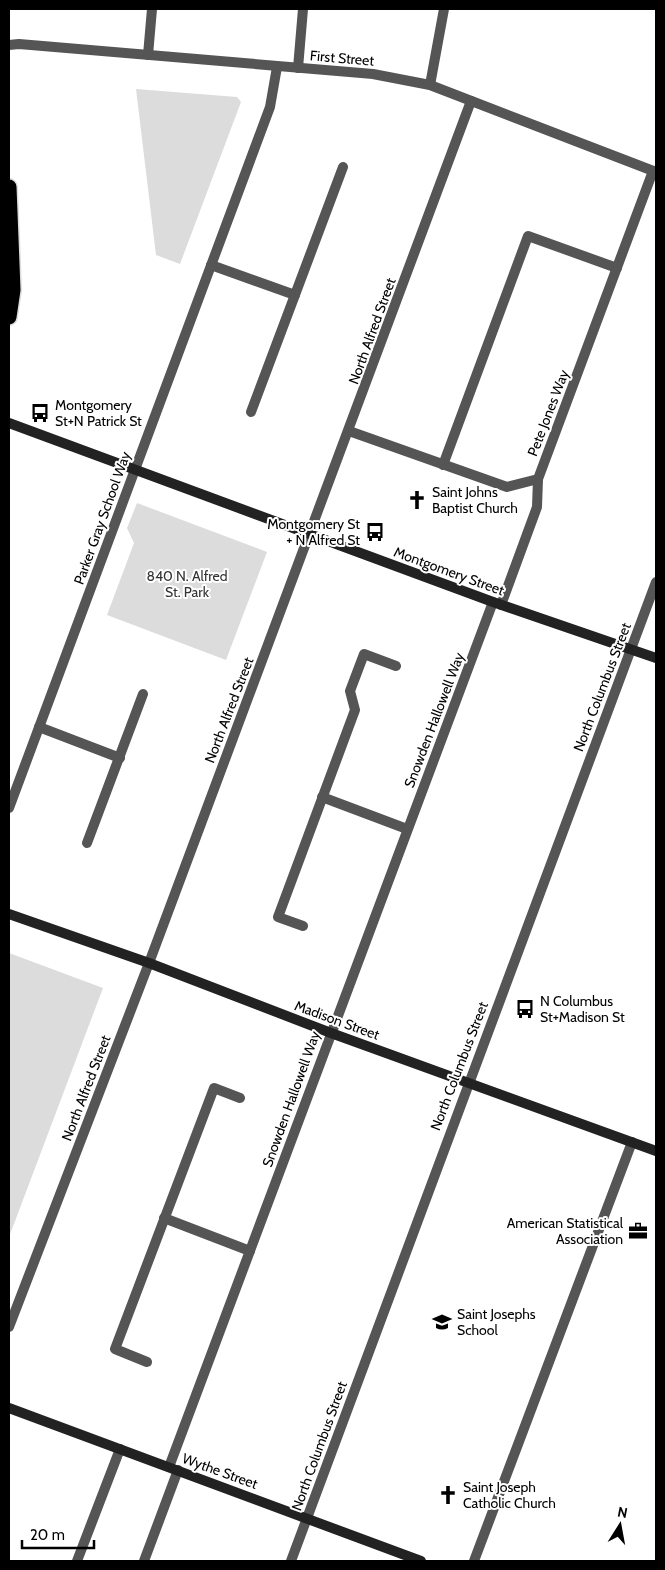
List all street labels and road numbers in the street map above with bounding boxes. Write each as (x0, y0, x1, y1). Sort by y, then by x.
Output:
street label: First Street (309, 46, 375, 70)
street label: North Alfred Street (344, 275, 400, 387)
street label: Pete Jones Way (523, 367, 573, 459)
street label: Parker Gray School Way (70, 449, 134, 587)
street label: Montgomery Street (391, 543, 507, 599)
street label: North Columbus Street (569, 620, 635, 754)
street label: Snowden Hallowell Way (400, 650, 468, 790)
street label: North Alfred Street (201, 654, 258, 766)
street label: Madison Street (292, 996, 382, 1044)
street label: North Columbus Street (426, 999, 492, 1133)
street label: Snowden Hallowell Way (258, 1029, 324, 1169)
street label: North Alfred Street (58, 1032, 115, 1144)
street label: North Columbus Street (287, 1379, 351, 1513)
street label: Wythe Street (180, 1449, 260, 1493)

